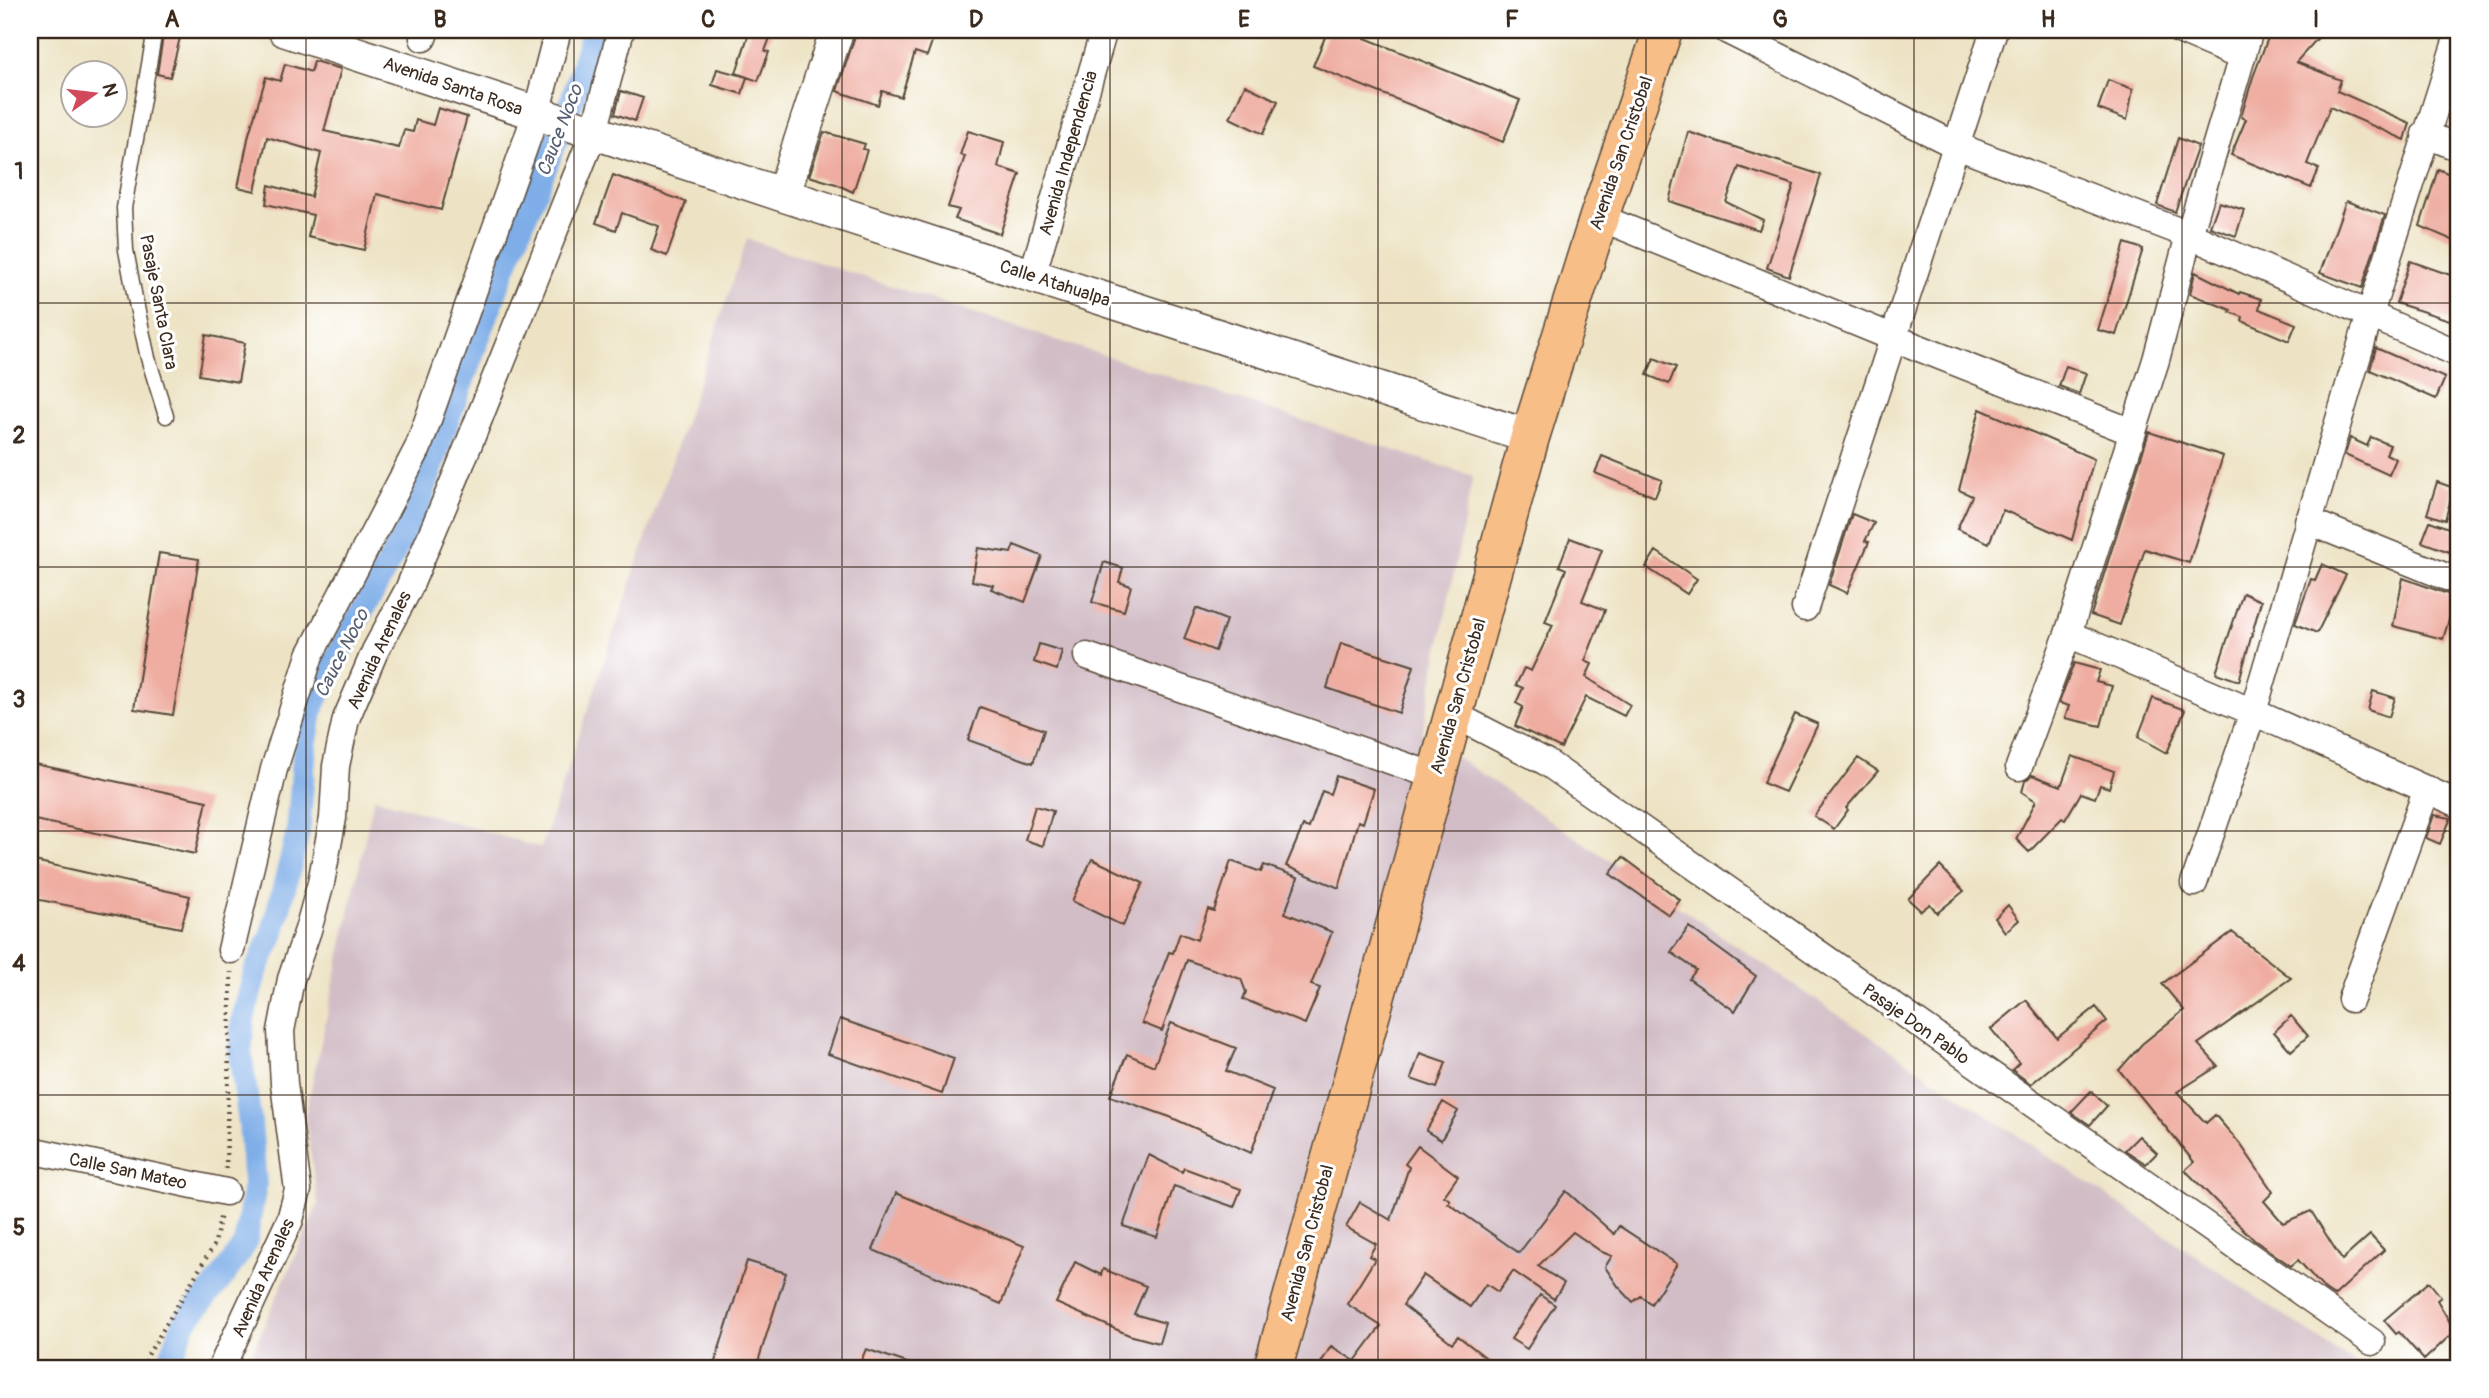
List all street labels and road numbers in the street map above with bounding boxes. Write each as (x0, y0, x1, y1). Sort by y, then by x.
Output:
street label: Avenida Santa Rosa (380, 52, 526, 121)
street label: Avenida Independencia (1034, 68, 1103, 238)
street label: Avenida San Cristobal (1584, 73, 1659, 233)
street label: Pasaje Santa Clara (134, 232, 183, 372)
street label: Calle Atahualpa (997, 255, 1113, 312)
street label: Avenida Arenales (342, 587, 417, 713)
street label: Avenida San Cristobal (1425, 615, 1492, 777)
street label: Pasaje Don Pablo (1857, 979, 1974, 1070)
street label: Calle San Mateo (67, 1148, 189, 1195)
street label: Avenida San Cristobal (1275, 1162, 1339, 1324)
street label: Avenida Arenales (227, 1215, 300, 1341)

